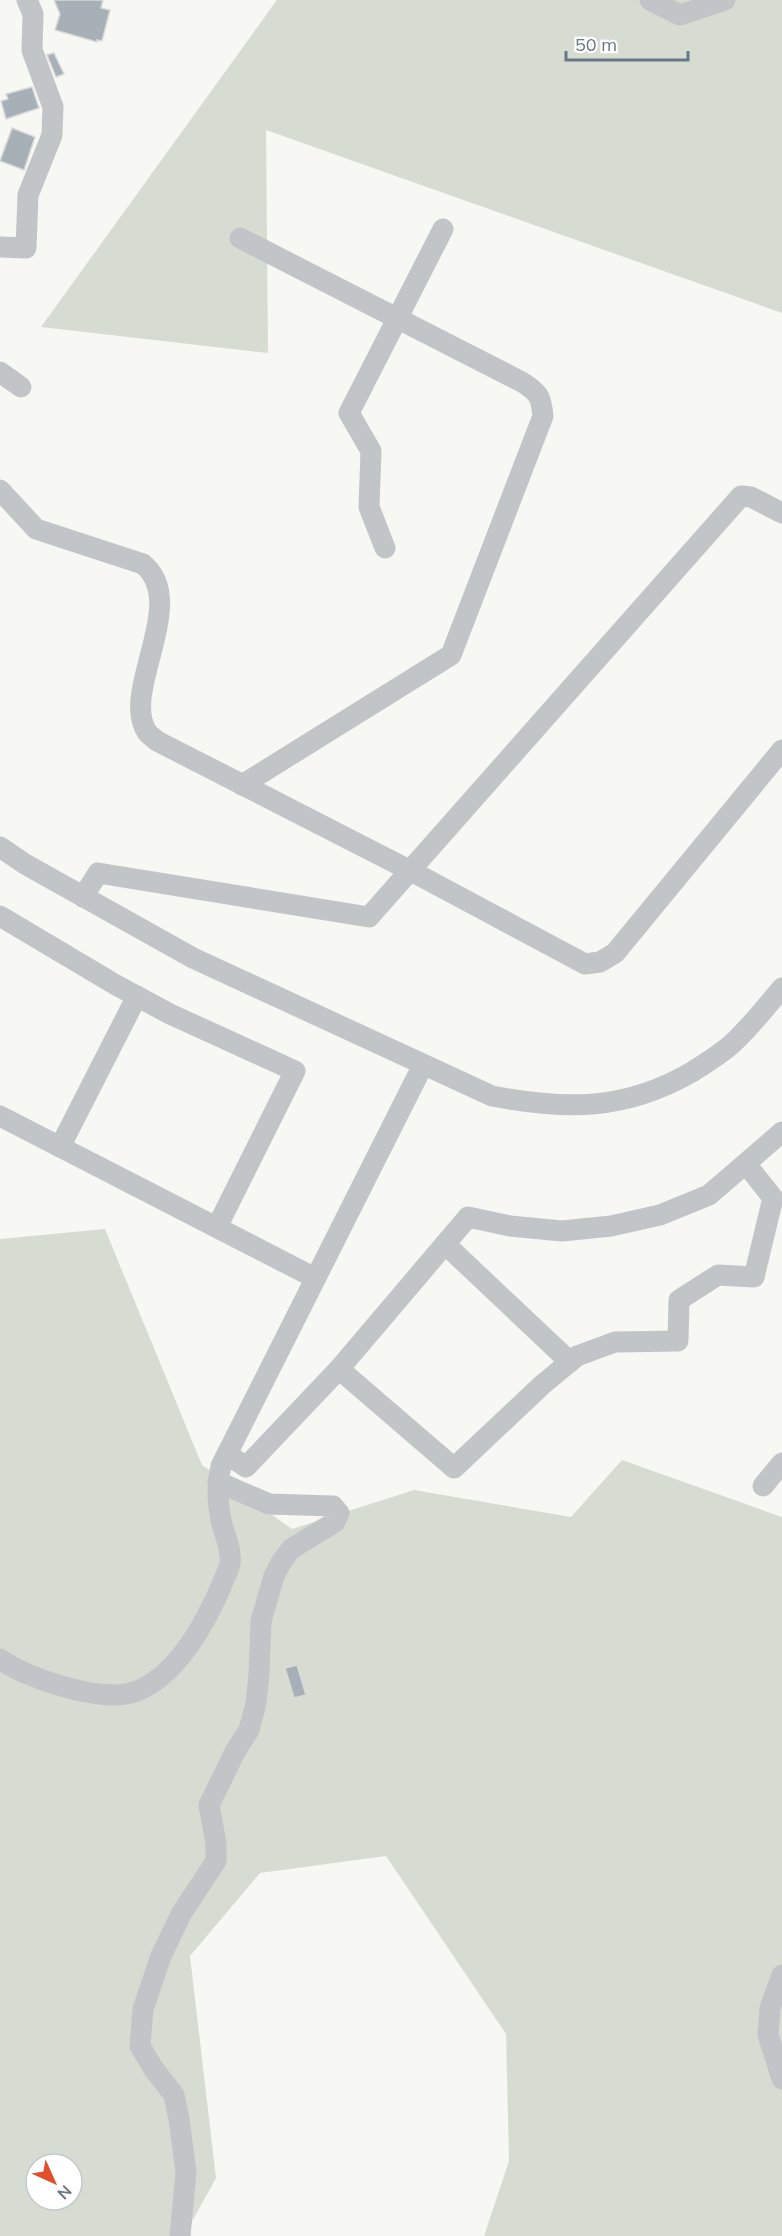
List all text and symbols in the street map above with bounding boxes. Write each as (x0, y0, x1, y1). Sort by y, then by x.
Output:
scale bar (566, 24, 688, 62)
text: 50 m (575, 33, 617, 56)
north arrow (24, 2152, 84, 2212)
text: N (53, 2181, 76, 2204)

